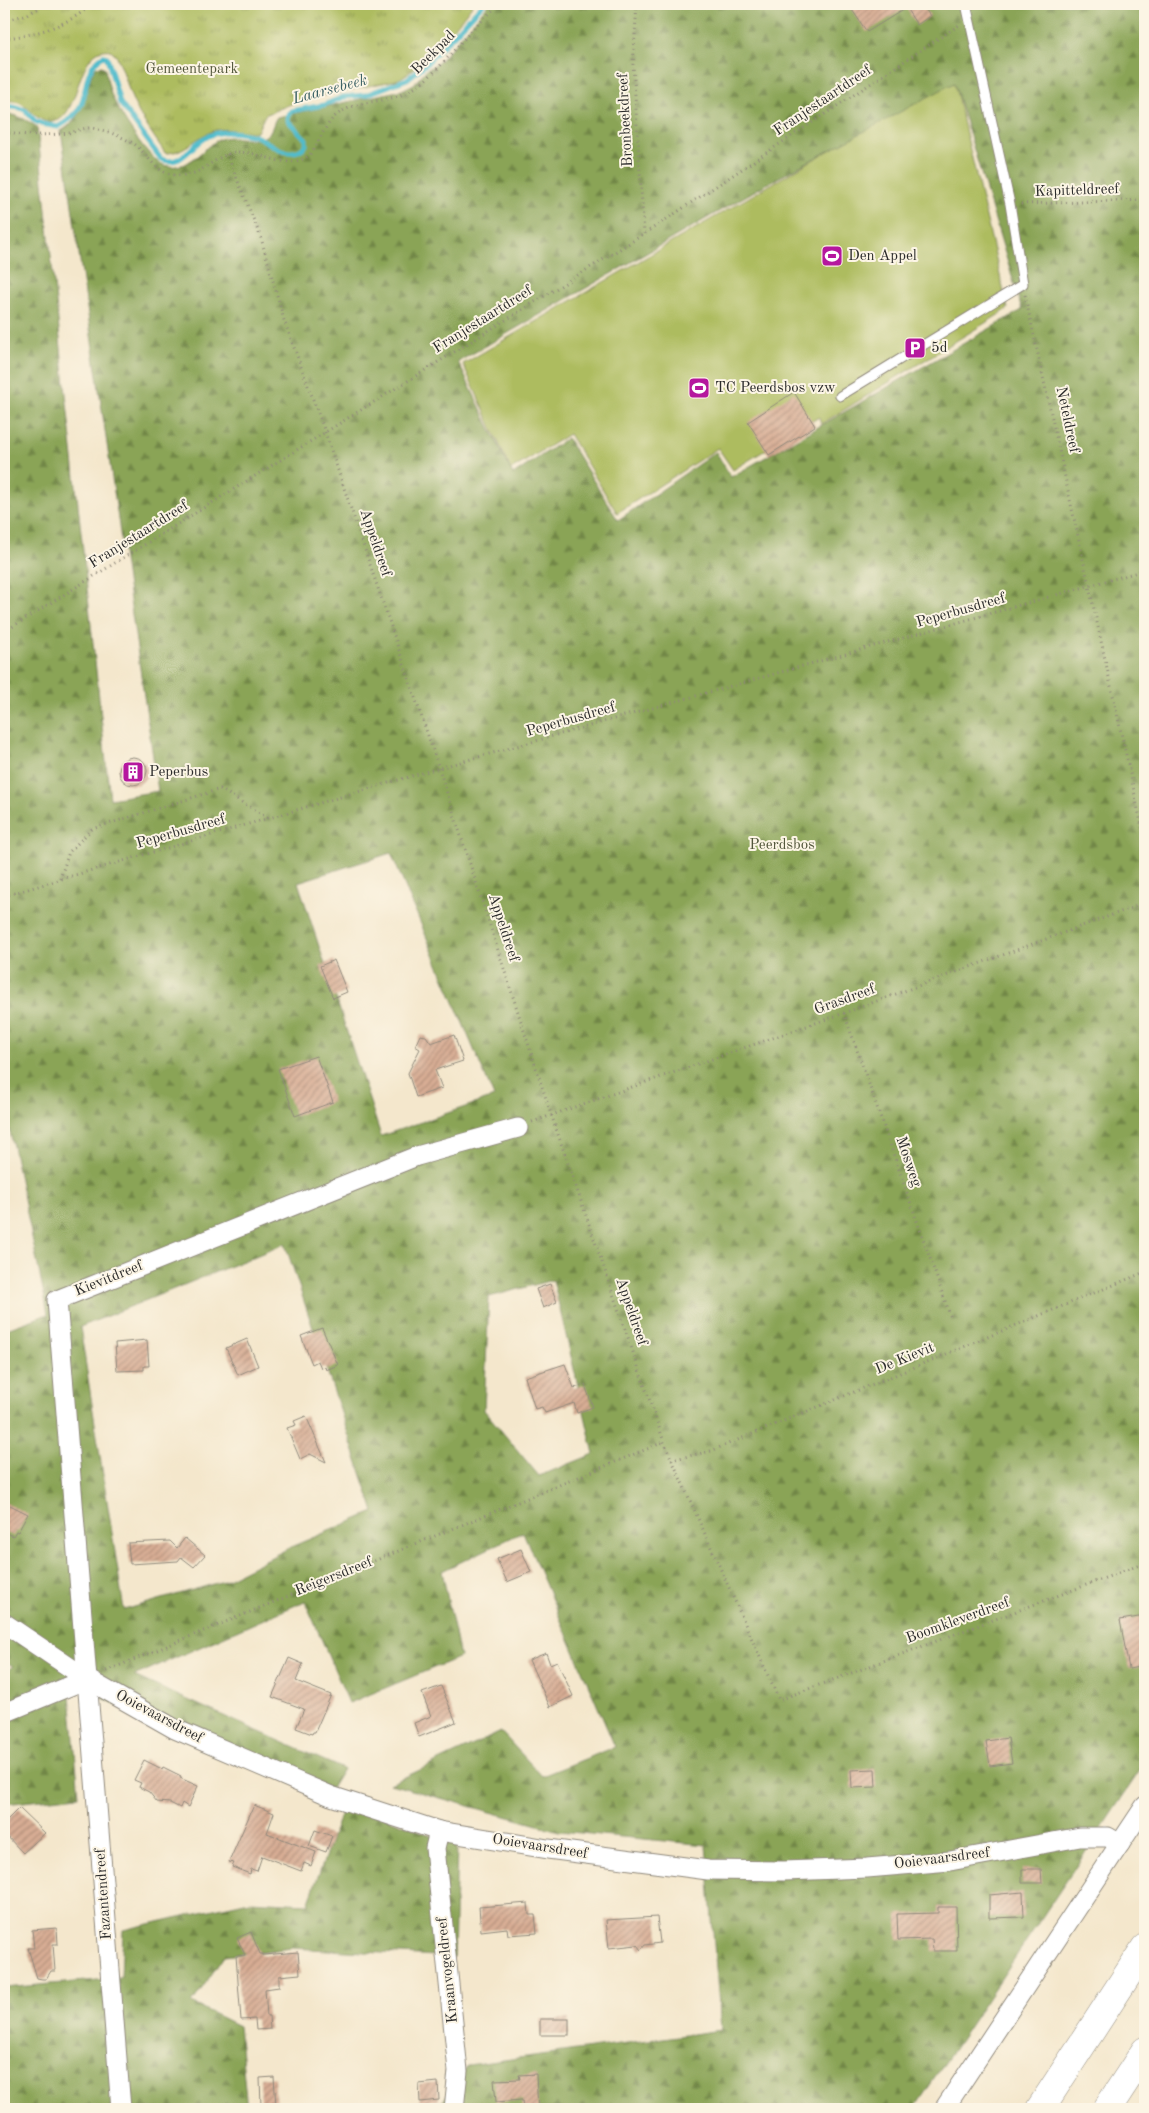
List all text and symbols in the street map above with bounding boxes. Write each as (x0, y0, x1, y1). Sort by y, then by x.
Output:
street label: Beekpad (409, 28, 459, 78)
park label: Gemeentepark (146, 62, 239, 77)
street label: Franjestaartdreef (771, 62, 875, 139)
water label: Laarsebeek (290, 72, 369, 108)
street label: Bronbeekdreef (616, 72, 636, 167)
street label: Kapitteldreef (1034, 182, 1121, 200)
sports icon: Den Appel (820, 244, 844, 268)
place label: Den Appel (848, 249, 917, 264)
street label: Franjestaartdreef (431, 283, 536, 357)
parking icon: 5d (903, 336, 927, 360)
place label: 5d (931, 341, 948, 356)
sports icon: TC Peerdsbos vzw (687, 376, 711, 400)
place label: TC Peerdsbos vzw (715, 381, 836, 396)
street label: Neteldreef (1053, 385, 1082, 456)
street label: Franjestaartdreef (87, 498, 192, 572)
street label: Appeldreef (356, 507, 394, 580)
street label: Peperbusdreef (915, 591, 1008, 631)
street label: Peperbusdreef (525, 700, 618, 740)
building icon: Peperbus (121, 760, 145, 784)
place label: Peperbus (149, 765, 208, 780)
street label: Peperbusdreef (135, 812, 228, 852)
park label: Peerdsbos (749, 838, 815, 853)
street label: Appeldreef (485, 892, 521, 965)
street label: Grasdreef (813, 982, 878, 1018)
street label: Mosweg (892, 1135, 924, 1189)
street label: Kievitdreef (73, 1258, 146, 1299)
street label: Appeldreef (612, 1276, 650, 1349)
street label: De Kievit (873, 1340, 937, 1378)
street label: Reigersdreef (293, 1554, 376, 1599)
street label: Boomkleverdreef (904, 1595, 1013, 1647)
street label: Ooievaarsdreef (113, 1688, 206, 1747)
street label: Ooievaarsdreef (491, 1832, 590, 1862)
street label: Ooievaarsdreef (893, 1846, 992, 1872)
street label: Fazantendreef (93, 1847, 115, 1940)
street label: Kraanvogeldreef (435, 1915, 461, 2024)

